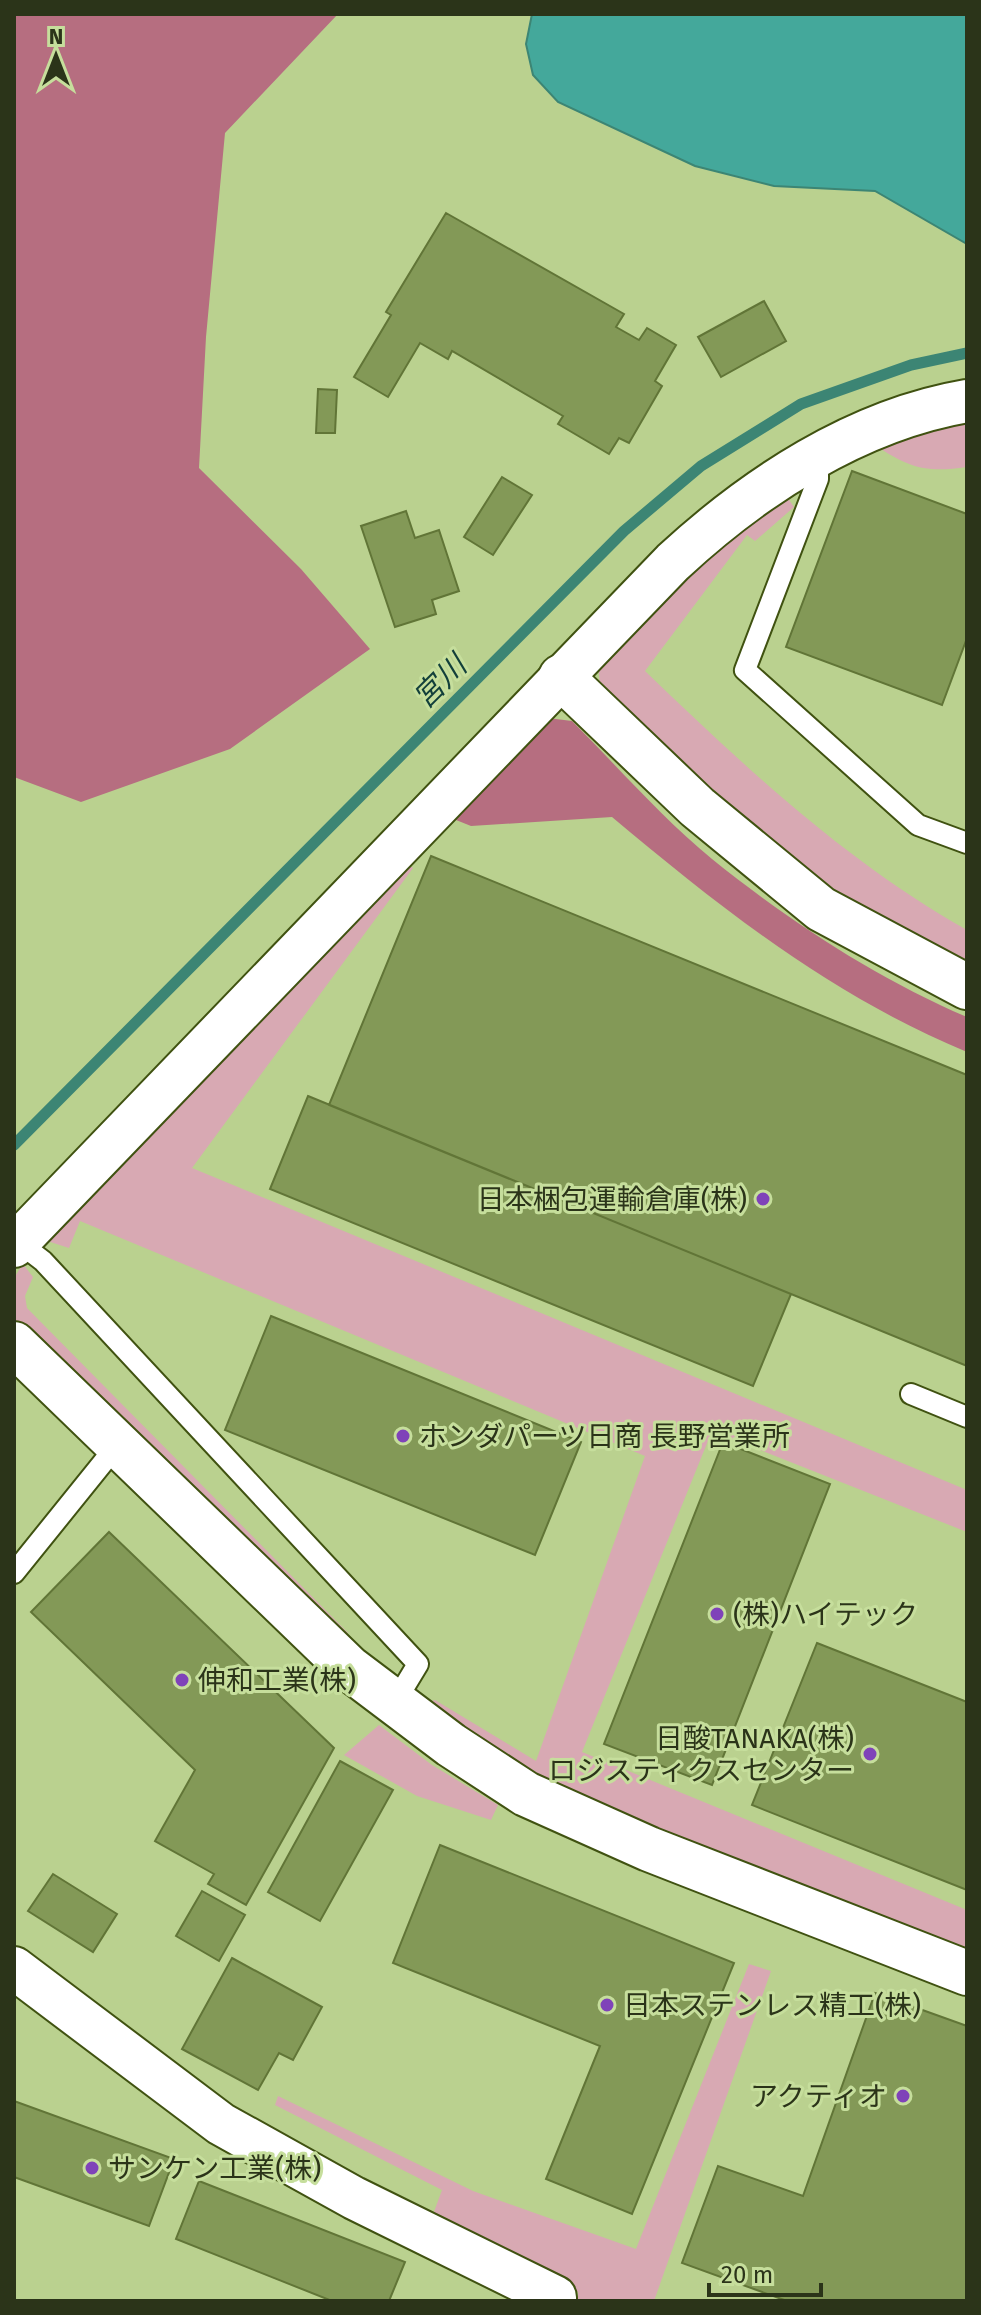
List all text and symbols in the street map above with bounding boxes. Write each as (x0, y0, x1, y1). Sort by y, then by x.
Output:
north arrow (16, 16, 96, 96)
text: N (49, 23, 63, 50)
water label: 宮川 (406, 646, 476, 716)
place label: 日本梱包運輸倉庫(株) (477, 1183, 747, 1216)
marker: 日本梱包運輸倉庫(株) (754, 1190, 772, 1208)
place label: ホンダパーツ日商 長野営業所 (419, 1420, 790, 1453)
marker: ホンダパーツ日商 長野営業所 (394, 1427, 412, 1445)
place label: (株)ハイテック (733, 1598, 918, 1631)
marker: (株)ハイテック (708, 1605, 726, 1623)
place label: 伸和工業(株) (198, 1664, 356, 1697)
marker: 伸和工業(株) (173, 1671, 191, 1689)
place label: 日酸TANAKA(株) ロジスティクスセンター (549, 1722, 854, 1787)
marker: 日酸TANAKA(株) ロジスティクスセンター (861, 1745, 879, 1763)
place label: 日本ステンレス精工(株) (623, 1989, 921, 2022)
marker: 日本ステンレス精工(株) (598, 1996, 616, 2014)
place label: アクティオ (750, 2080, 887, 2113)
marker: アクティオ (894, 2087, 912, 2105)
place label: サンケン工業(株) (108, 2152, 321, 2185)
marker: サンケン工業(株) (83, 2159, 101, 2177)
scale bar (709, 2247, 821, 2297)
text: 20 m (721, 2261, 773, 2289)

